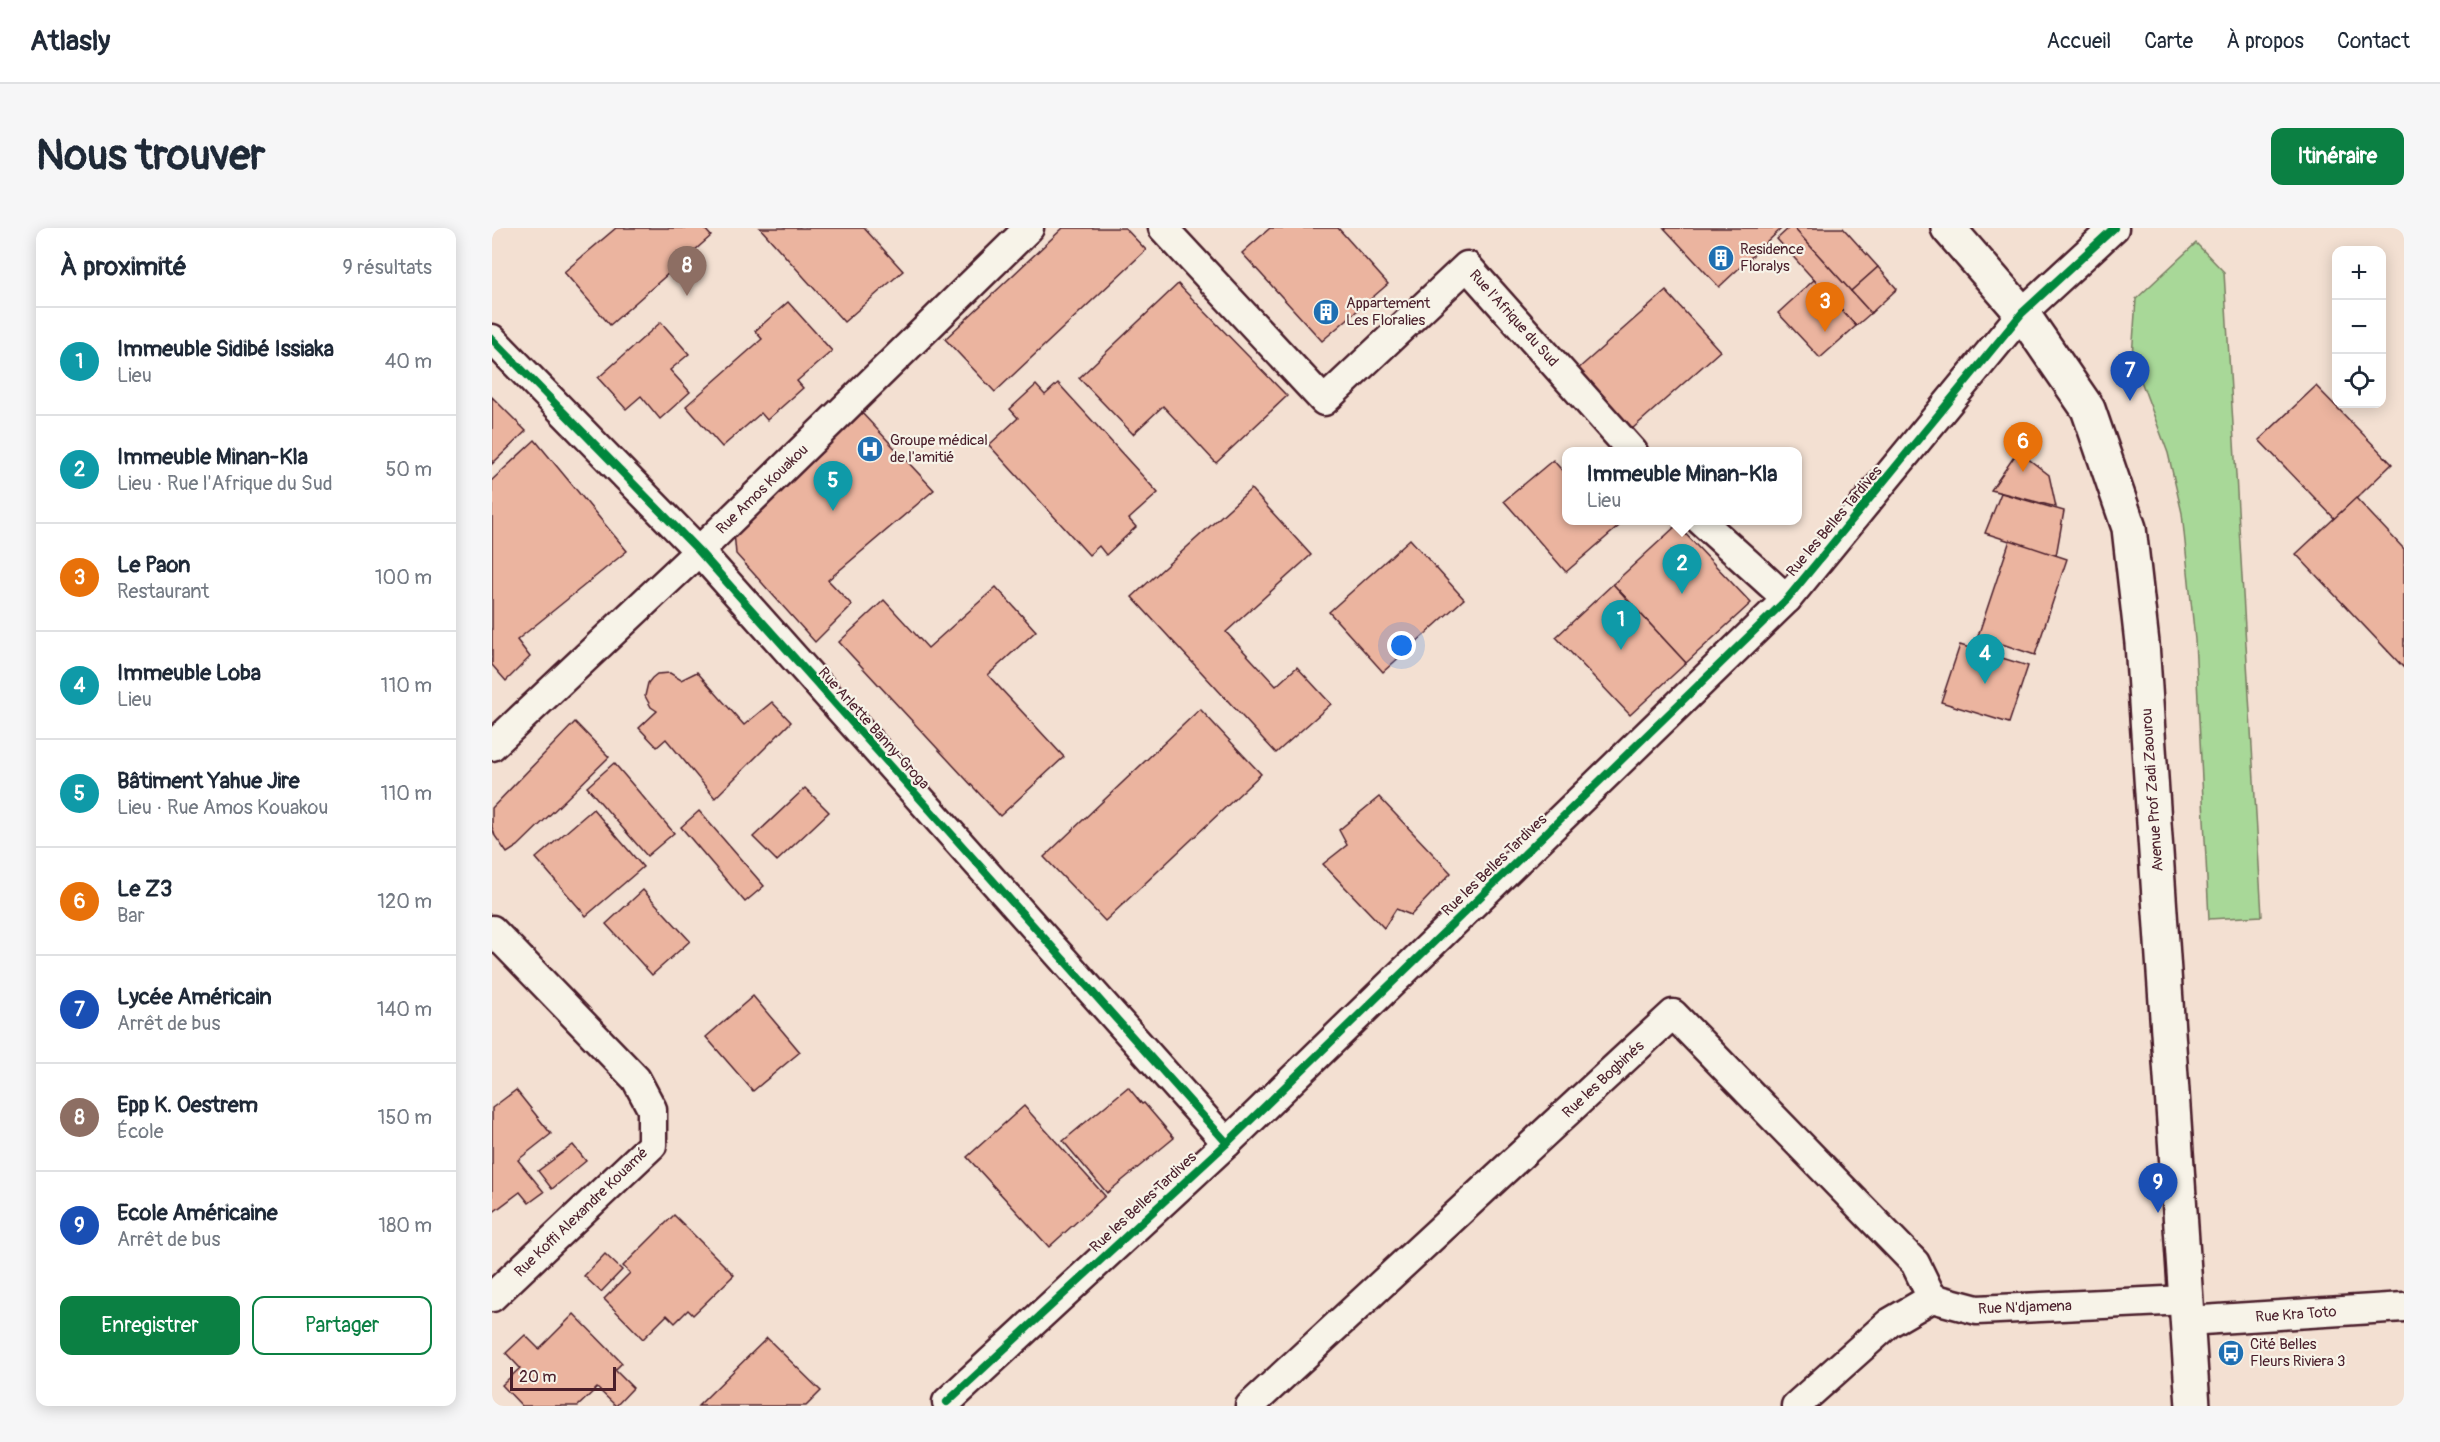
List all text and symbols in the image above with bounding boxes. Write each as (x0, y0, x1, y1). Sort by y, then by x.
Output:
text: Atlasly (30, 24, 110, 59)
text: Accueil (2047, 28, 2111, 55)
text: Carte (2144, 28, 2193, 55)
text: À propos (2226, 28, 2304, 55)
text: Contact (2337, 28, 2410, 55)
button: Itinéraire (2271, 128, 2404, 185)
text: Nous trouver (36, 130, 265, 182)
place label: Residence Floralys (1740, 240, 1804, 276)
building icon: Residence Floralys (1706, 243, 1736, 273)
map controls (2332, 246, 2386, 408)
button: + (2332, 246, 2386, 300)
pin: 8 (668, 247, 706, 296)
text: À proximité (60, 251, 187, 283)
text: 9 résultats (342, 255, 432, 280)
street label: Rue l'Afrique du Sud (1465, 266, 1562, 371)
pin: 3 (1806, 282, 1844, 332)
place label: Appartement Les Floralies (1346, 294, 1431, 330)
building icon: Appartement Les Floralies (1311, 297, 1341, 327)
button: − (2332, 300, 2386, 354)
text: Immeuble Sidibé Issiaka (117, 335, 334, 363)
text: 1 (76, 349, 83, 374)
text: 40 m (385, 349, 432, 374)
pin: 7 (2110, 352, 2150, 401)
button: locate (2332, 354, 2386, 408)
text: Lieu (117, 363, 152, 388)
pin: 6 (2004, 422, 2042, 472)
place label: Groupe médical de l'amitié (890, 431, 988, 467)
hospital icon: Groupe médical de l'amitié (855, 434, 885, 464)
street label: Rue Amos Kouakou (712, 440, 813, 538)
text: Immeuble Minan-Kla (117, 443, 308, 471)
popup (1562, 447, 1802, 525)
text: 2 (74, 457, 85, 482)
text: 50 m (385, 457, 432, 482)
text: Immeuble Minan-Kla (1587, 460, 1777, 488)
pin: 5 (814, 462, 852, 511)
street label: Rue les Belles Tardives (1782, 462, 1887, 581)
text: Lieu · Rue l'Afrique du Sud (117, 471, 333, 496)
text: Lieu (1587, 488, 1621, 513)
pin: 2 (1662, 544, 1702, 594)
text: Le Paon (117, 551, 191, 579)
text: 3 (74, 565, 85, 590)
text: 100 m (375, 565, 432, 590)
text: Restaurant (117, 579, 209, 604)
pin: 1 (1602, 600, 1640, 650)
your location (1387, 631, 1416, 660)
pin: 4 (1966, 634, 2004, 684)
text: Immeuble Loba (117, 659, 261, 687)
street label: Rue Arlette Banny-Groga (814, 663, 933, 793)
text: 4 (74, 673, 85, 698)
text: 110 m (381, 673, 432, 698)
text: Lieu (117, 687, 152, 712)
street label: Avenue Prof Zadi Zaourou (2137, 708, 2168, 872)
text: Bâtiment Yahue Jire (117, 767, 300, 795)
text: 5 (74, 781, 85, 806)
text: 110 m (381, 781, 432, 806)
text: Lieu · Rue Amos Kouakou (117, 795, 328, 820)
street label: Rue les Belles Tardives (1438, 810, 1551, 920)
text: Le Z3 (117, 875, 172, 903)
text: 6 (74, 889, 85, 914)
text: 120 m (377, 889, 432, 914)
text: Bar (117, 903, 145, 928)
text: Lycée Américain (117, 983, 272, 1011)
text: 7 (74, 997, 85, 1022)
text: 140 m (377, 997, 432, 1022)
text: Arrêt de bus (117, 1011, 220, 1036)
street label: Rue les Bogbinés (1558, 1036, 1648, 1122)
text: Epp K. Oestrem (117, 1091, 258, 1119)
text: 8 (74, 1105, 85, 1130)
text: 150 m (378, 1105, 432, 1130)
text: École (117, 1119, 164, 1144)
street label: Rue Koffi Alexandre Kouamé (510, 1143, 652, 1281)
street label: Rue les Belles Tardives (1086, 1148, 1201, 1257)
pin: 9 (2138, 1164, 2178, 1213)
text: Ecole Américaine (117, 1199, 278, 1227)
text: 9 (74, 1213, 85, 1238)
text: 180 m (378, 1213, 432, 1238)
text: Arrêt de bus (117, 1227, 220, 1252)
button: Enregistrer (60, 1296, 240, 1355)
button: Partager (252, 1296, 432, 1355)
street label: Rue N'djamena (1978, 1296, 2072, 1319)
street label: Rue Kra Toto (2255, 1302, 2337, 1327)
place label: Cité Belles Fleurs Riviera 3 (2250, 1335, 2345, 1371)
bus stop icon: Cité Belles Fleurs Riviera 3 (2216, 1338, 2246, 1368)
scale bar (510, 1364, 616, 1392)
text: 20 m (519, 1367, 557, 1387)

